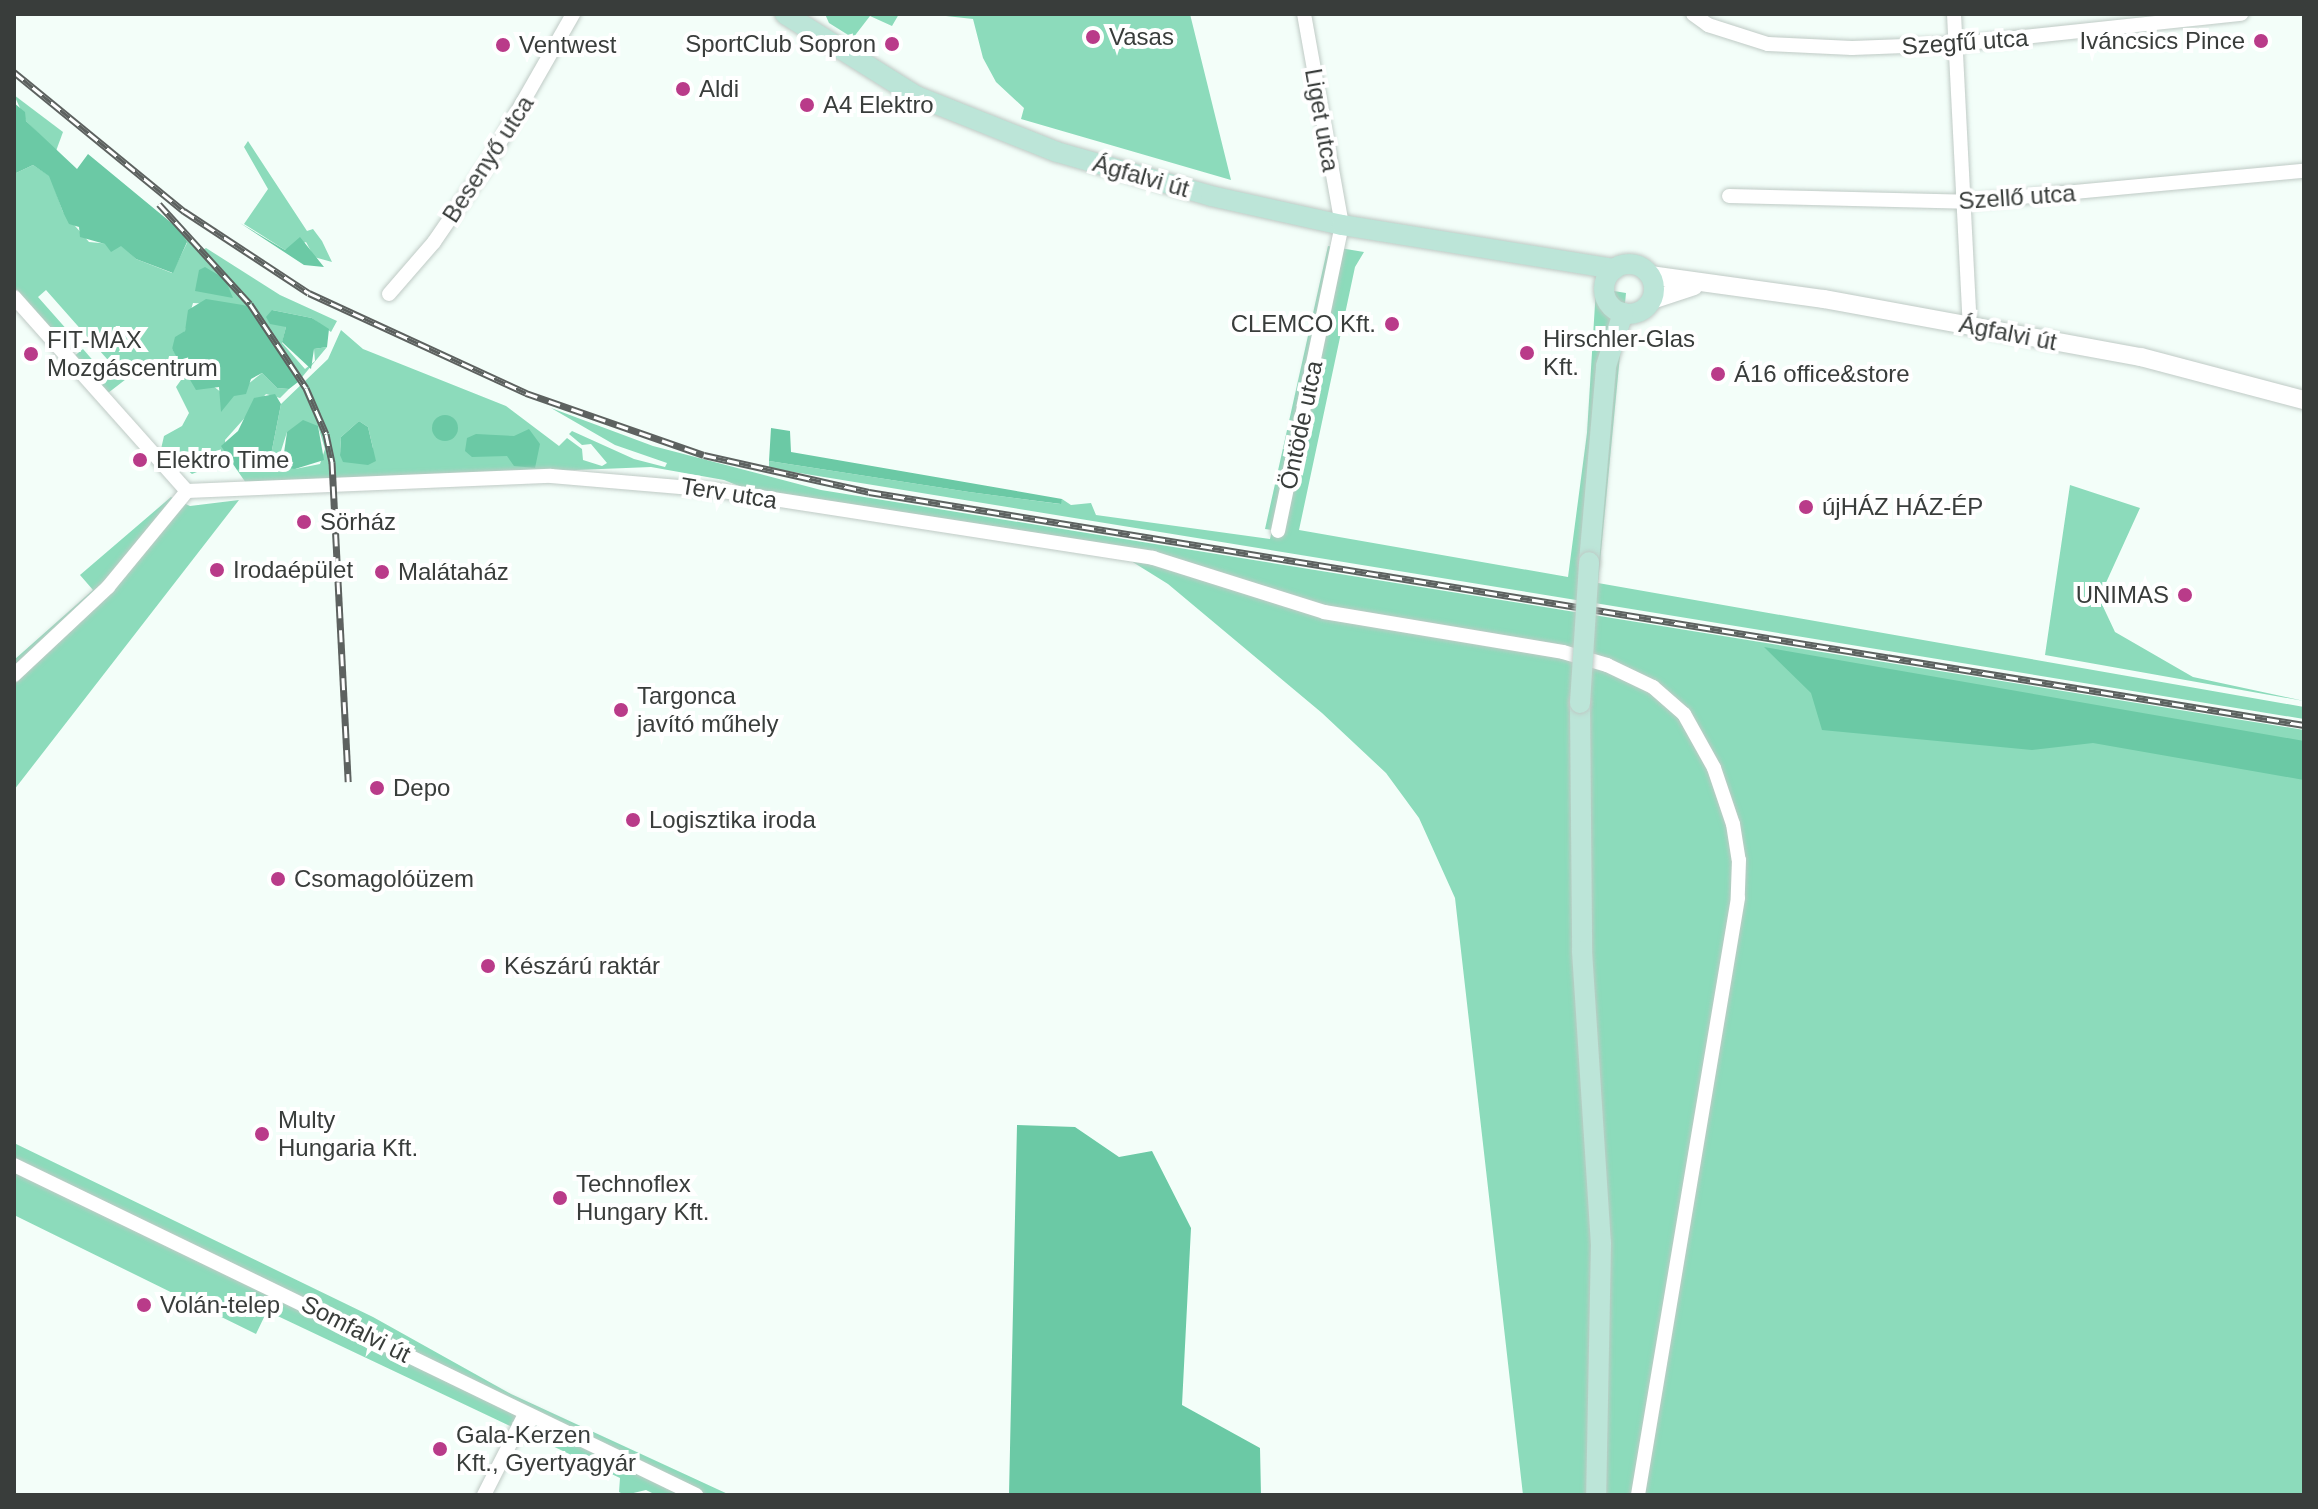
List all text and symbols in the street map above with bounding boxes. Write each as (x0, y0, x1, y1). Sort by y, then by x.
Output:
place label: Vasas (1109, 23, 1174, 51)
street label: Szegfű utca (1901, 23, 2029, 61)
place label: Iváncsics Pince (2080, 27, 2245, 55)
marker: Vasas (1084, 28, 1102, 46)
place label: SportClub Sopron (685, 30, 876, 58)
place label: Ventwest (519, 31, 616, 59)
marker: Iváncsics Pince (2252, 32, 2270, 50)
marker: SportClub Sopron (883, 35, 901, 53)
marker: Ventwest (494, 36, 512, 54)
street label: Liget utca (1299, 66, 1345, 174)
place label: Aldi (699, 75, 739, 103)
marker: Aldi (674, 80, 692, 98)
street label: Besenyő utca (436, 90, 540, 228)
place label: A4 Elektro (823, 91, 934, 119)
marker: A4 Elektro (798, 96, 816, 114)
street label: Ágfalvi út (1090, 149, 1192, 203)
street label: Szellő utca (1957, 179, 2077, 215)
street label: Ágfalvi út (1957, 309, 2059, 357)
place label: CLEMCO Kft. (1231, 310, 1376, 338)
marker: CLEMCO Kft. (1383, 315, 1401, 333)
place label: Hirschler-Glas Kft. (1543, 325, 1695, 381)
place label: FIT-MAX Mozgáscentrum (47, 326, 218, 382)
marker: Hirschler-Glas Kft. (1518, 344, 1536, 362)
marker: FIT-MAX Mozgáscentrum (22, 345, 40, 363)
street label: Öntöde utca (1273, 358, 1329, 492)
place label: Á16 office&store (1734, 360, 1910, 388)
marker: Á16 office&store (1709, 365, 1727, 383)
place label: Elektro Time (156, 446, 290, 474)
marker: Elektro Time (131, 451, 149, 469)
street label: Terv utca (679, 471, 779, 515)
place label: újHÁZ HÁZ-ÉP (1822, 493, 1983, 521)
marker: újHÁZ HÁZ-ÉP (1797, 498, 1815, 516)
place label: Sörház (320, 508, 396, 536)
marker: Sörház (295, 513, 313, 531)
place label: Irodaépület (233, 556, 353, 584)
place label: Malátaház (398, 558, 509, 586)
marker: Irodaépület (208, 561, 226, 579)
marker: Malátaház (373, 563, 391, 581)
place label: UNIMAS (2076, 581, 2169, 609)
marker: UNIMAS (2176, 586, 2194, 604)
place label: Targonca javító műhely (637, 682, 778, 738)
marker: Targonca javító műhely (612, 701, 630, 719)
place label: Depo (393, 774, 450, 802)
marker: Depo (368, 779, 386, 797)
place label: Logisztika iroda (649, 806, 816, 834)
marker: Logisztika iroda (624, 811, 642, 829)
place label: Csomagolóüzem (294, 865, 474, 893)
marker: Csomagolóüzem (269, 870, 287, 888)
place label: Készárú raktár (504, 952, 660, 980)
marker: Készárú raktár (479, 957, 497, 975)
place label: Multy Hungaria Kft. (278, 1106, 418, 1162)
marker: Multy Hungaria Kft. (253, 1125, 271, 1143)
place label: Technoflex Hungary Kft. (576, 1170, 709, 1226)
marker: Technoflex Hungary Kft. (551, 1189, 569, 1207)
street label: Somfalvi út (297, 1289, 415, 1369)
place label: Volán-telep (160, 1291, 280, 1319)
marker: Volán-telep (135, 1296, 153, 1314)
place label: Gala-Kerzen Kft., Gyertyagyár (456, 1421, 636, 1477)
marker: Gala-Kerzen Kft., Gyertyagyár (431, 1440, 449, 1458)

